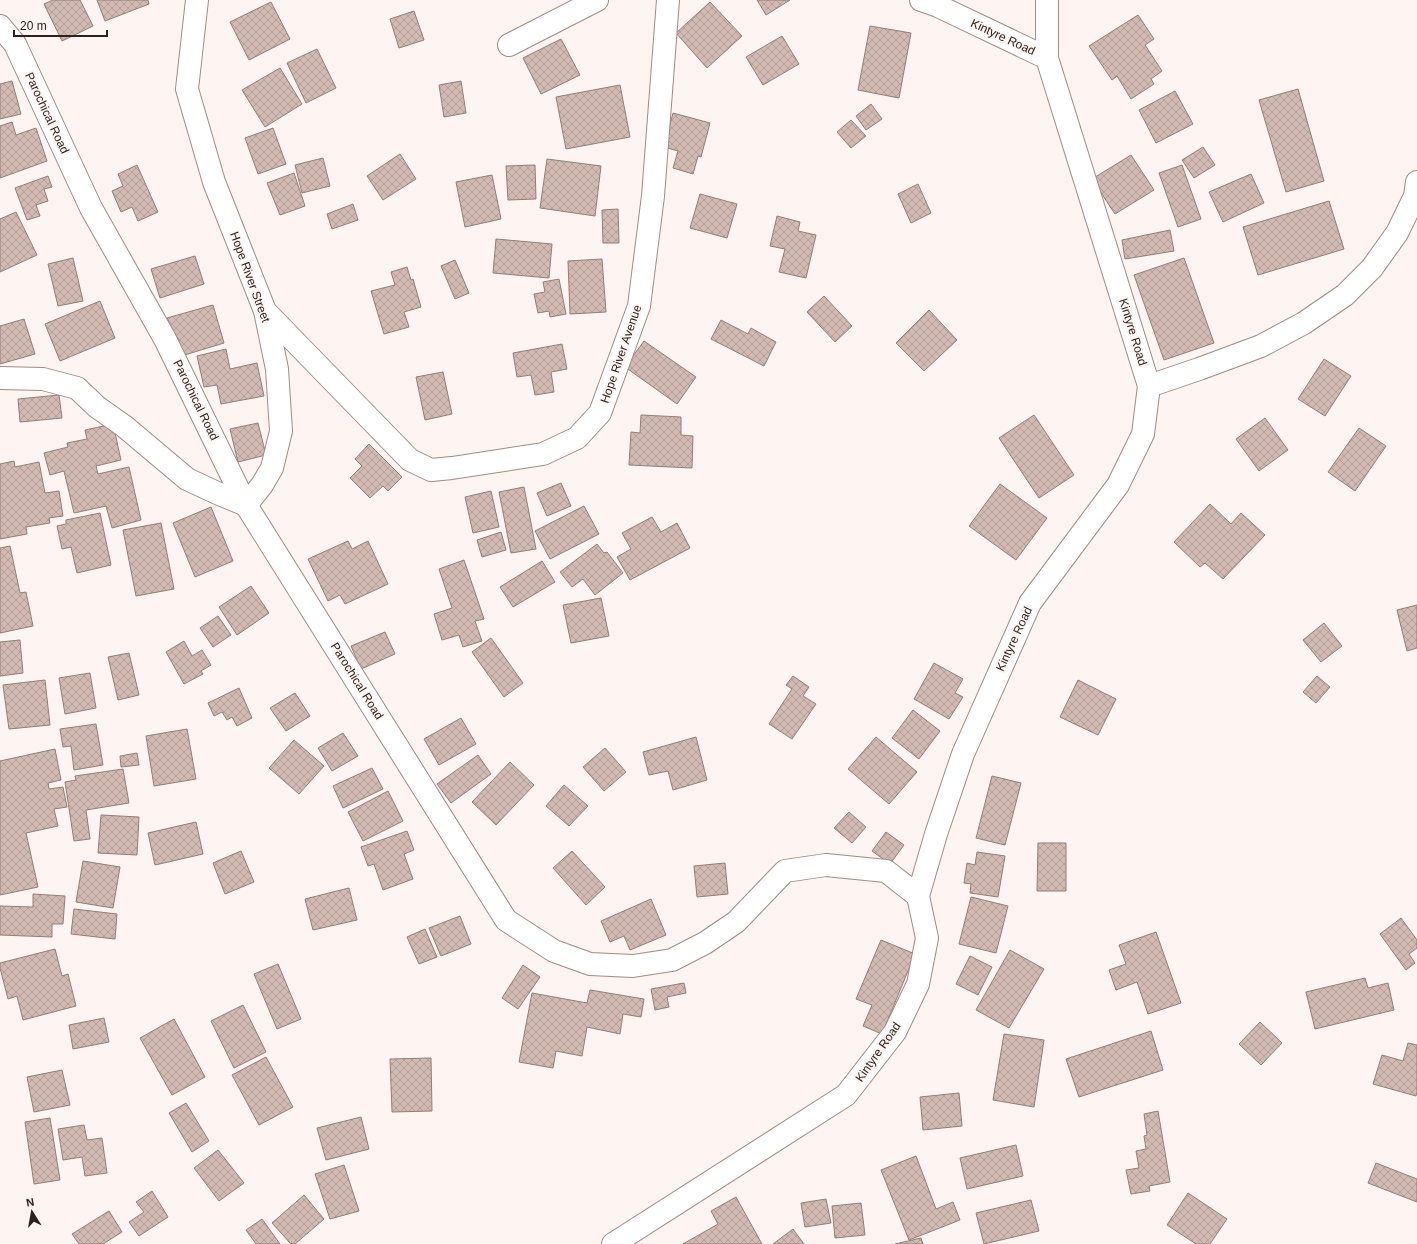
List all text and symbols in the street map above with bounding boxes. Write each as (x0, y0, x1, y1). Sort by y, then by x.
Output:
scale bar (14, 12, 107, 38)
street label: Kintyre Road (969, 16, 1037, 58)
text: 20 m (20, 19, 47, 33)
street label: Parochical Road (22, 70, 72, 156)
street label: Hope River Street (227, 230, 273, 325)
street label: Kintyre Road (1116, 297, 1150, 367)
street label: Hope River Avenue (598, 303, 645, 405)
street label: Parochical Road (170, 357, 222, 443)
street label: Kintyre Road (993, 605, 1035, 673)
street label: Parochical Road (328, 640, 386, 722)
street label: Kintyre Road (852, 1020, 904, 1084)
north arrow (12, 1192, 52, 1232)
text: N (25, 1196, 35, 1209)

